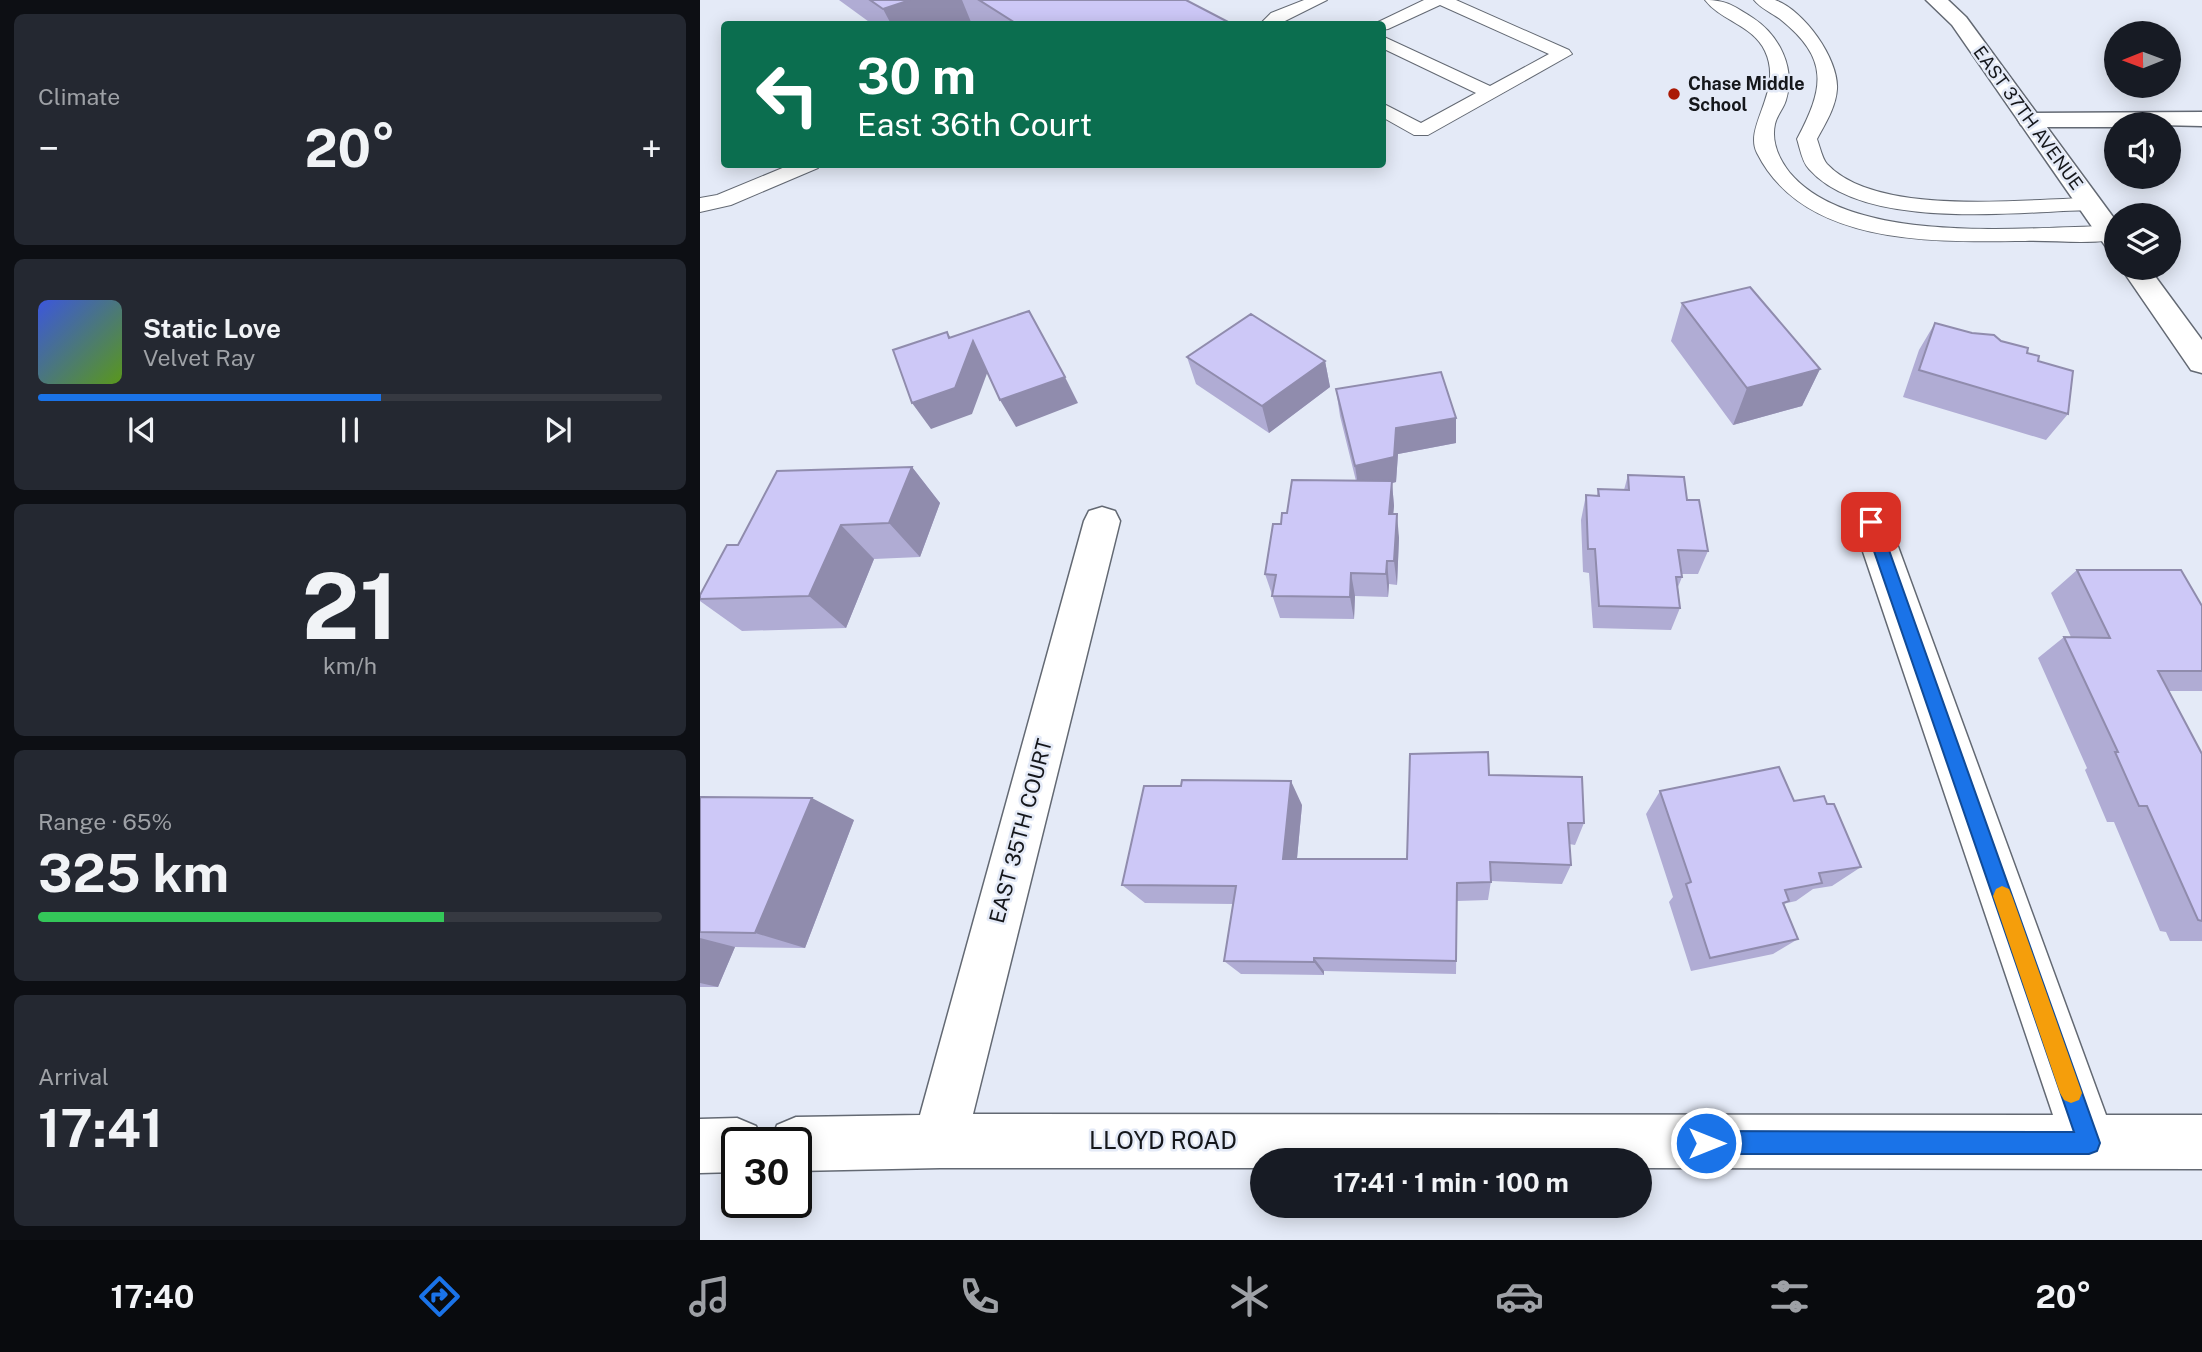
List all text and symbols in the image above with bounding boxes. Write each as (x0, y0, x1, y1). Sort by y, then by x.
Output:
north arrow (2104, 21, 2180, 98)
map controls (2104, 21, 2181, 280)
street label: EAST 37TH AVENUE (1969, 42, 2088, 194)
text: 30 m (857, 47, 976, 105)
icon: left (742, 49, 833, 140)
place label: Chase Middle School (1688, 73, 1805, 115)
text: Climate (38, 83, 120, 110)
marker: Chase Middle School (1666, 86, 1682, 102)
text: East 36th Court (857, 106, 1092, 143)
button: sound (2104, 112, 2181, 189)
text: 20° (304, 118, 396, 179)
text: − (38, 126, 59, 171)
text: + (641, 126, 662, 171)
button: layers (2104, 203, 2181, 280)
text: Static Love (143, 313, 281, 344)
text: Velvet Ray (143, 344, 255, 371)
icon: previous (123, 411, 161, 449)
icon: pause (331, 411, 369, 449)
icon: next (539, 411, 577, 449)
pin (1841, 492, 1901, 552)
icon: arrive (1852, 503, 1890, 541)
text: 21 (302, 553, 398, 659)
text: km/h (323, 652, 377, 679)
street label: EAST 35TH COURT (984, 736, 1057, 926)
text: Range · 65% (38, 808, 172, 835)
text: 325 km (38, 843, 229, 904)
text: Arrival (38, 1063, 109, 1090)
text: 17:41 (38, 1098, 163, 1159)
position arrow (1669, 1106, 1743, 1180)
street label: LLOYD ROAD (1089, 1126, 1237, 1154)
speed limit sign: 30 (721, 1127, 812, 1218)
text: 17:41 · 1 min · 100 m (1333, 1167, 1569, 1198)
icon: directions (415, 1272, 464, 1321)
icon: music (685, 1272, 734, 1321)
icon: phone (955, 1272, 1004, 1321)
icon: climate (1225, 1272, 1274, 1321)
icon: car (1495, 1272, 1544, 1321)
icon: filters (1765, 1272, 1814, 1321)
text: 17:40 (111, 1278, 194, 1315)
text: 20° (2035, 1278, 2092, 1315)

